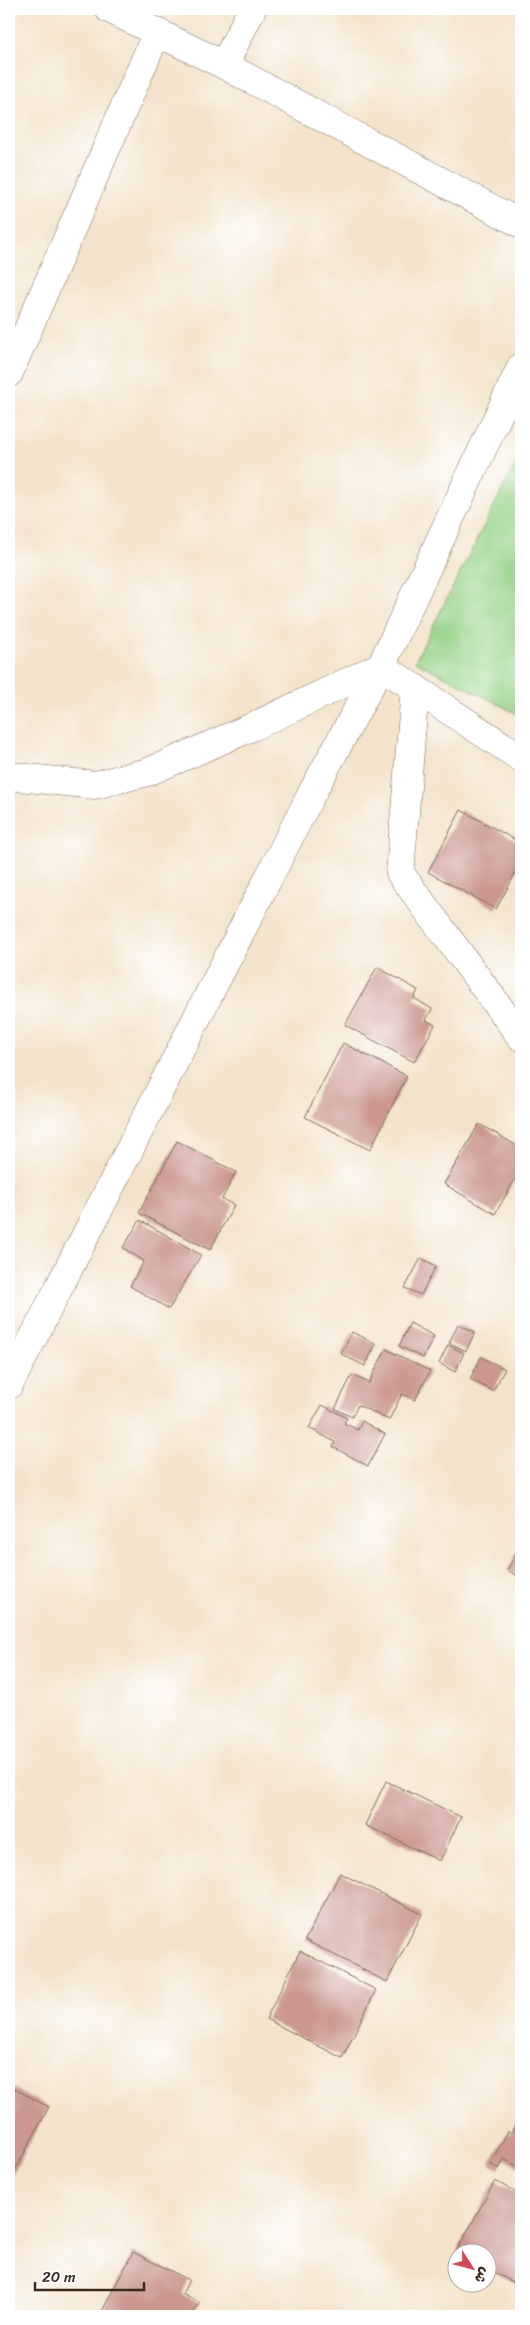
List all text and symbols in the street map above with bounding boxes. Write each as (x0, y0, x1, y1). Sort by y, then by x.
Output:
north arrow (448, 2242, 498, 2292)
scale bar (35, 2260, 144, 2292)
text: ش (467, 2262, 497, 2289)
text: 20 m (42, 2264, 76, 2290)

